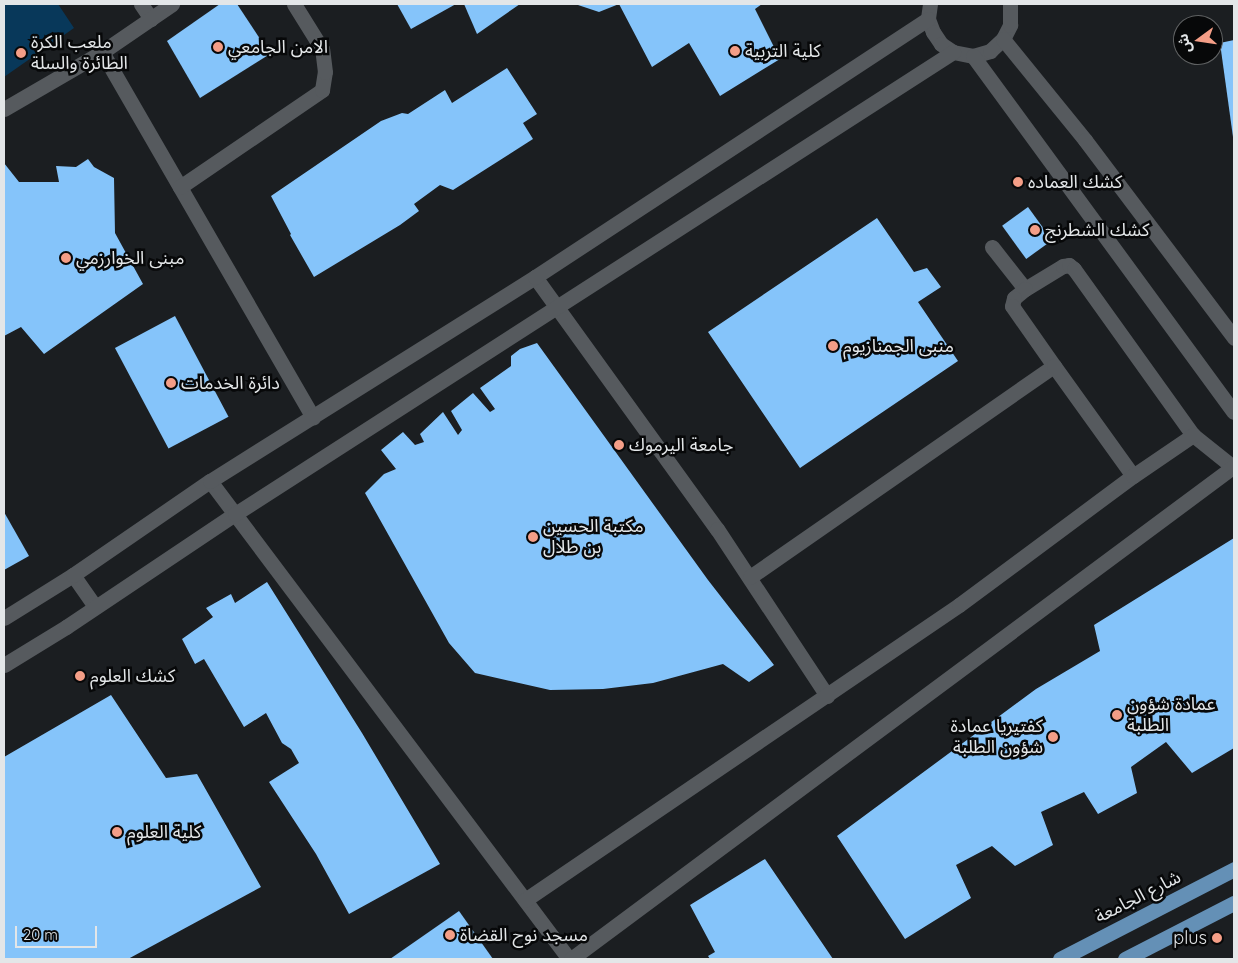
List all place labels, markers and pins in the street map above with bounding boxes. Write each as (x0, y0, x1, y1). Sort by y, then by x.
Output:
place label: ملعب الكرة الطائرة والسلة (31, 32, 128, 74)
place label: الامن الجامعي (228, 36, 328, 58)
place label: كلية التربية (745, 40, 821, 62)
marker: الامن الجامعي (212, 41, 224, 53)
marker: كلية التربية (729, 45, 741, 57)
marker: ملعب الكرة الطائرة والسلة (15, 47, 27, 59)
place label: كشك العماده (1028, 171, 1122, 193)
marker: كشك العماده (1012, 176, 1024, 188)
place label: كشك الشطرنج (1045, 219, 1149, 241)
marker: كشك الشطرنج (1029, 224, 1041, 236)
place label: مبنى الخوارزمي (76, 247, 184, 269)
marker: مبنى الخوارزمي (60, 252, 72, 264)
place label: منبى الجمنازيوم (843, 335, 954, 357)
marker: منبى الجمنازيوم (827, 340, 839, 352)
place label: دائرة الخدمات (181, 372, 280, 394)
marker: دائرة الخدمات (165, 377, 177, 389)
place label: جامعة اليرموك (629, 434, 733, 456)
marker: جامعة اليرموك (613, 439, 625, 451)
place label: مكتبة الحسين بن طلال (543, 516, 644, 558)
marker: مكتبة الحسين بن طلال (527, 531, 539, 543)
place label: كشك العلوم (90, 665, 175, 687)
marker: كشك العلوم (74, 670, 86, 682)
place label: عمادة شؤون الطلبة (1127, 694, 1215, 736)
marker: عمادة شؤون الطلبة (1111, 709, 1123, 721)
place label: كفتيريا عمادة شؤون الطلبة (951, 716, 1043, 759)
marker: كفتيريا عمادة شؤون الطلبة (1047, 731, 1059, 743)
place label: كلية العلوم (127, 821, 201, 843)
marker: كلية العلوم (111, 826, 123, 838)
place label: مسجد نوح القضاة (460, 924, 588, 946)
place label: plus (1173, 927, 1207, 949)
marker: مسجد نوح القضاة (444, 929, 456, 941)
marker: plus (1211, 932, 1223, 944)

